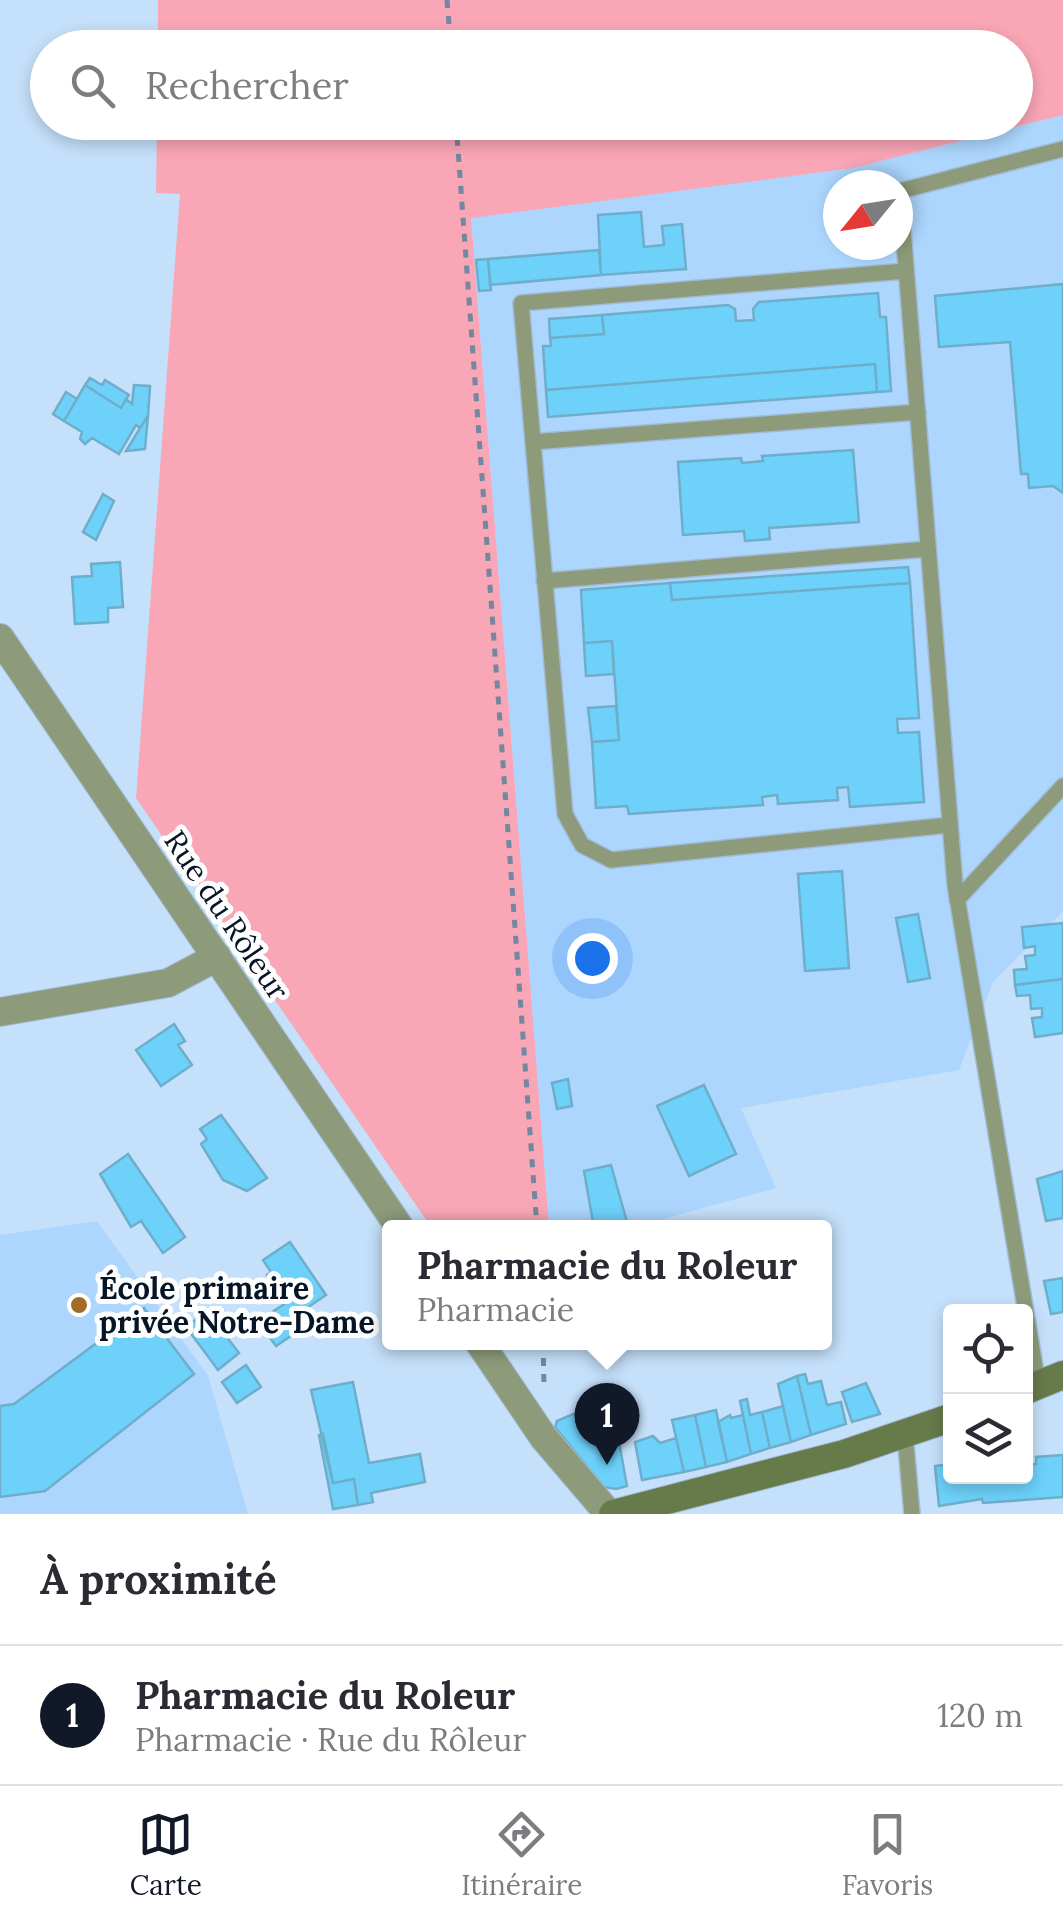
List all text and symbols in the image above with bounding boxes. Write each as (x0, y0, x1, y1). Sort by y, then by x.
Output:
search box (30, 30, 1033, 140)
icon: search (65, 58, 120, 113)
text: Rechercher (145, 61, 349, 109)
north arrow (823, 170, 913, 260)
street label: Rue du Rôleur (156, 823, 298, 1007)
your location (567, 933, 618, 984)
popup (382, 1220, 832, 1350)
text: Pharmacie du Roleur (417, 1241, 797, 1289)
place label: École primaire privée Notre-Dame (99, 1269, 375, 1341)
text: Pharmacie (417, 1289, 574, 1330)
marker: École primaire privée Notre-Dame (68, 1294, 90, 1316)
map controls (943, 1304, 1033, 1484)
button: locate (943, 1304, 1033, 1394)
pin: 1 (574, 1382, 640, 1465)
button: layers (943, 1394, 1033, 1484)
text: À proximité (40, 1552, 277, 1606)
text: Pharmacie du Roleur (135, 1671, 515, 1719)
text: 1 (66, 1695, 79, 1736)
text: 120 m (937, 1695, 1023, 1736)
text: Pharmacie · Rue du Rôleur (135, 1719, 526, 1760)
tab: Carte (130, 1807, 202, 1903)
tab: Itinéraire (461, 1807, 582, 1903)
tab: Favoris (842, 1807, 933, 1903)

